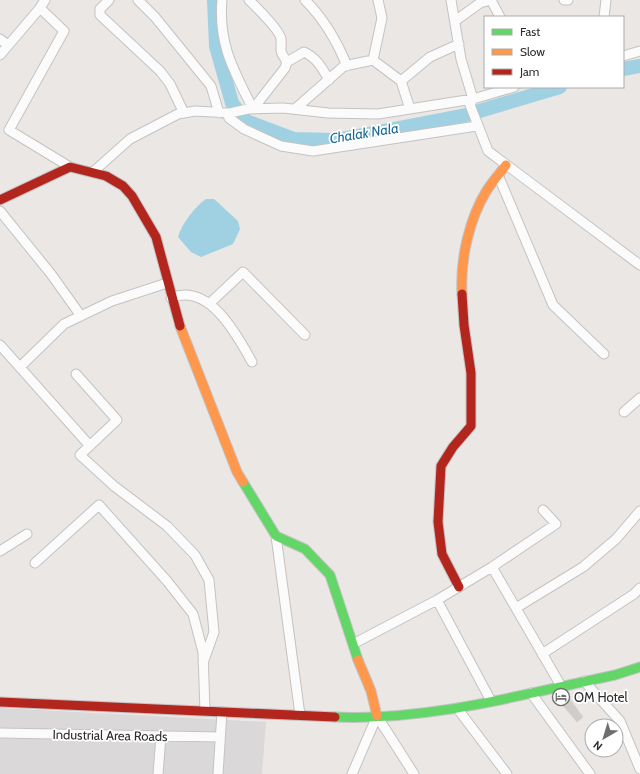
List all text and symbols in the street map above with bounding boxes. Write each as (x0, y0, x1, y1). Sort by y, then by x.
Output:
legend (484, 16, 624, 88)
text: Fast (520, 24, 540, 39)
text: Slow (520, 44, 545, 59)
text: Jam (519, 64, 539, 79)
water label: Chalak Nala (328, 119, 400, 147)
hotel icon: OM Hotel (551, 687, 571, 707)
place label: OM Hotel (574, 689, 628, 705)
north arrow (584, 718, 624, 758)
street label: Industrial Area Roads (53, 726, 168, 744)
text: N (590, 738, 605, 754)

